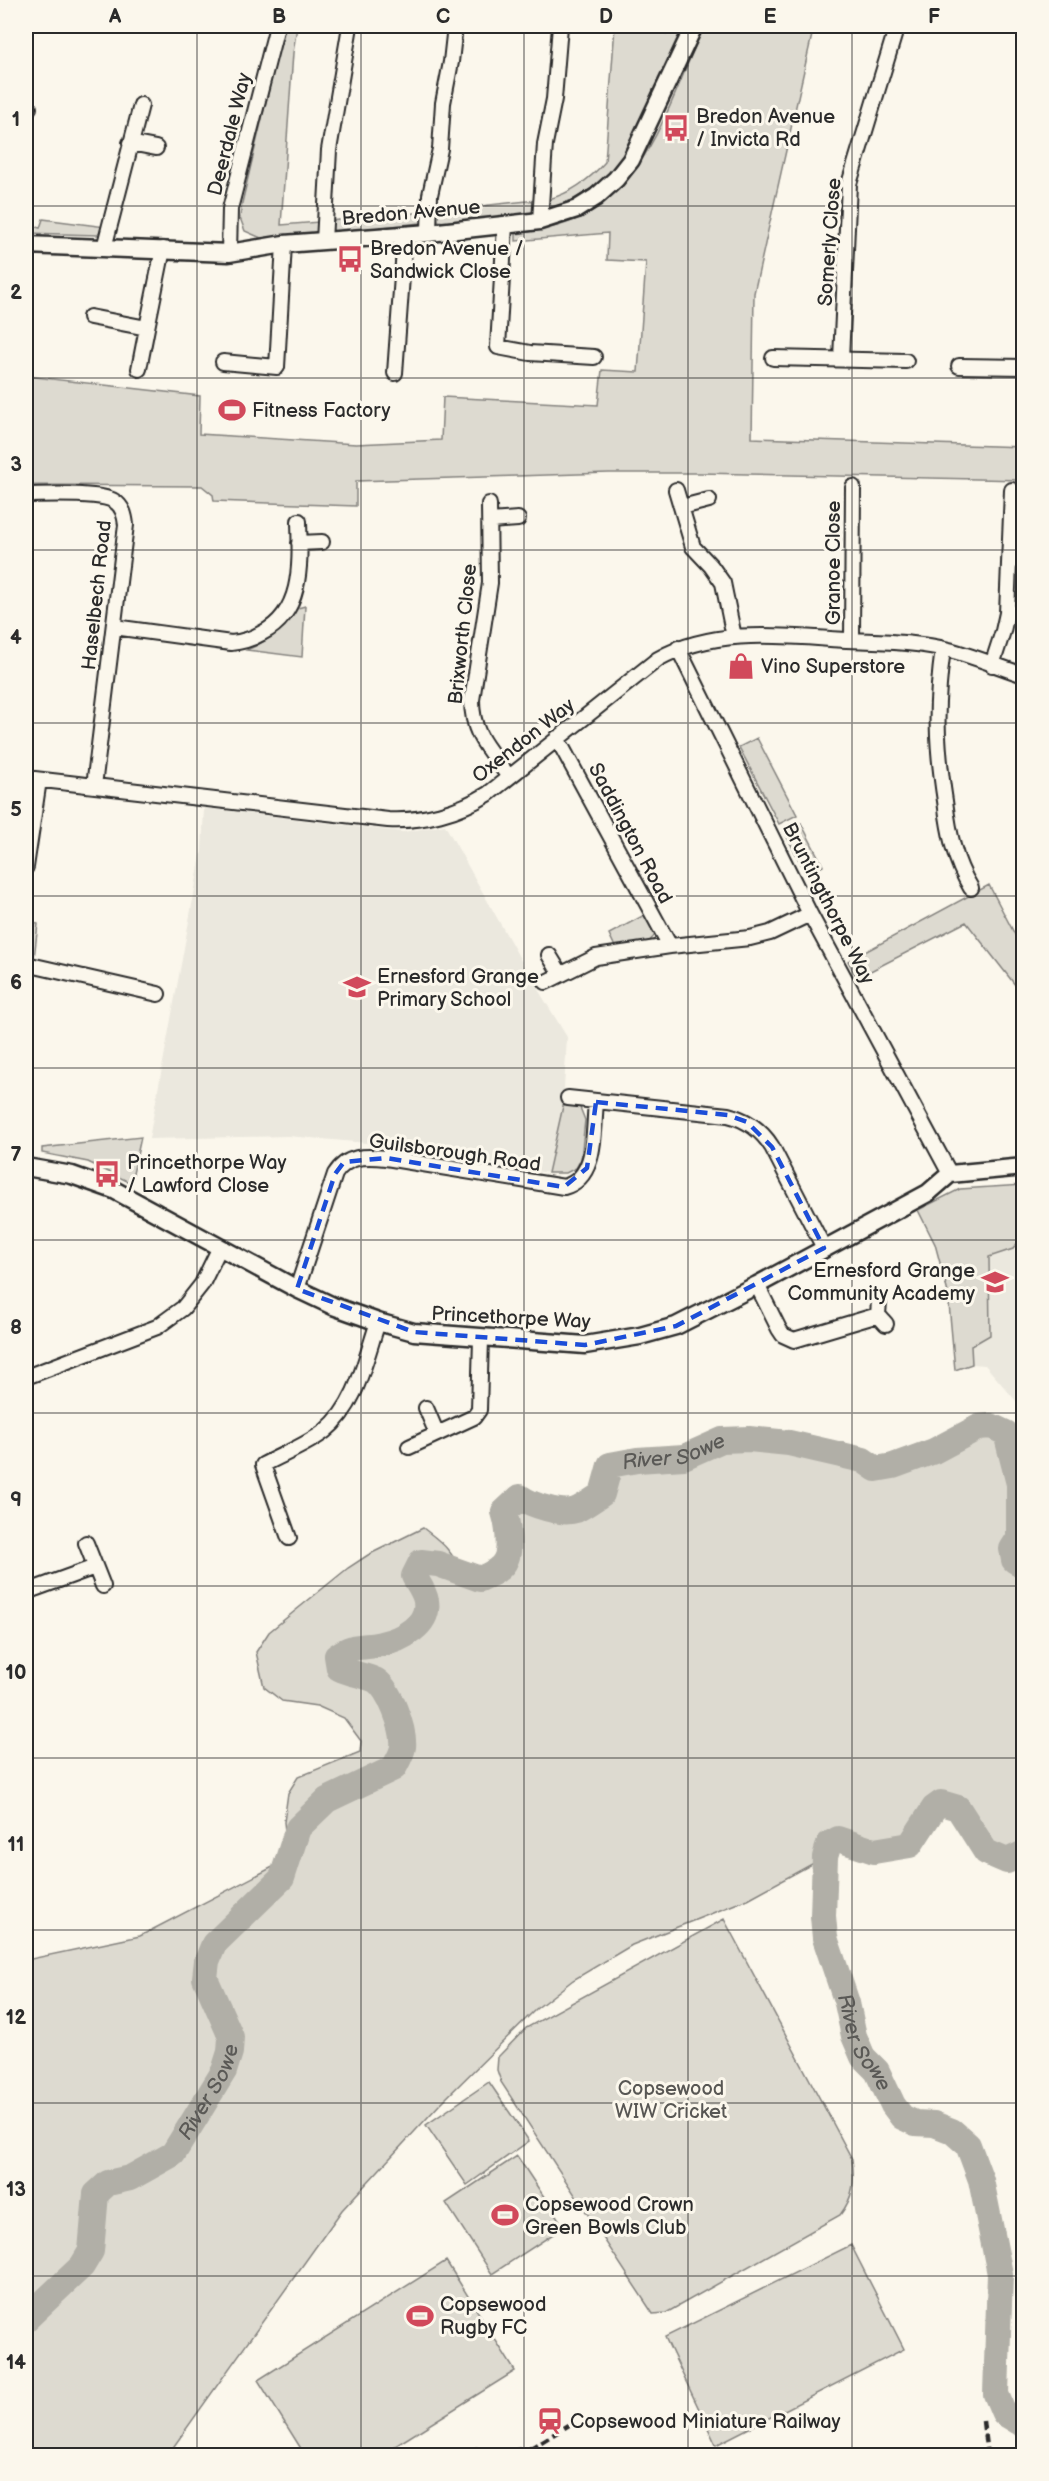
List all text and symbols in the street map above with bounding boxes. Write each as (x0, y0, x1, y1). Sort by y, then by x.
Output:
text: A (108, 5, 122, 29)
text: B (272, 5, 286, 29)
text: C (436, 5, 450, 29)
text: D (599, 5, 613, 29)
text: E (764, 5, 777, 29)
text: F (928, 5, 940, 29)
street label: Deerdale Way (203, 70, 257, 198)
place label: Bredon Avenue / Invicta Rd (696, 105, 835, 152)
text: 1 (12, 108, 20, 132)
bus stop icon: Bredon Avenue / Invicta Rd (661, 113, 691, 143)
street label: Somerly Close (814, 177, 846, 307)
street label: Bredon Avenue (341, 195, 482, 231)
place label: Bredon Avenue / Sandwick Close (370, 237, 523, 284)
bus stop icon: Bredon Avenue / Sandwick Close (335, 244, 365, 274)
text: 2 (10, 281, 22, 305)
sports icon: Fitness Factory (217, 395, 247, 425)
place label: Fitness Factory (252, 399, 391, 423)
text: 3 (10, 453, 22, 477)
street label: Granoe Close (822, 501, 846, 625)
street label: Haselbech Road (77, 519, 117, 671)
street label: Brixworth Close (444, 562, 482, 706)
text: 4 (10, 626, 22, 650)
shop icon: Vino Superstore (726, 651, 756, 681)
place label: Vino Superstore (761, 655, 905, 679)
street label: Oxendon Way (468, 693, 580, 788)
street label: Saddington Road (583, 759, 677, 908)
text: 5 (10, 798, 22, 822)
street label: Bruntingthorpe Way (777, 819, 879, 988)
place label: Ernesford Grange Primary School (377, 965, 539, 1012)
text: 6 (10, 971, 22, 995)
school or university icon: Ernesford Grange Primary School (342, 972, 372, 1002)
street label: Guilsborough Road (367, 1129, 542, 1177)
text: 7 (10, 1143, 22, 1167)
place label: Princethorpe Way / Lawford Close (127, 1151, 287, 1198)
bus stop icon: Princethorpe Way / Lawford Close (92, 1159, 122, 1189)
place label: Ernesford Grange Community Academy (787, 1259, 975, 1306)
school or university icon: Ernesford Grange Community Academy (980, 1267, 1010, 1297)
street label: Princethorpe Way (431, 1302, 591, 1334)
text: 8 (10, 1316, 22, 1340)
water label: River Sowe (620, 1428, 729, 1476)
text: 9 (10, 1488, 22, 1512)
text: 10 (6, 1661, 26, 1685)
text: 11 (8, 1833, 24, 1857)
water label: River Sowe (832, 1990, 896, 2095)
text: 12 (6, 2006, 26, 2030)
water label: River Sowe (173, 2044, 243, 2144)
park label: Copsewood WIW Cricket (615, 2077, 727, 2124)
text: 13 (6, 2178, 26, 2202)
place label: Copsewood Crown Green Bowls Club (525, 2193, 694, 2240)
sports icon: Copsewood Crown Green Bowls Club (490, 2200, 520, 2230)
place label: Copsewood Rugby FC (440, 2293, 546, 2340)
sports icon: Copsewood Rugby FC (405, 2301, 435, 2331)
text: 14 (6, 2351, 26, 2375)
station icon: Copsewood Miniature Railway (535, 2406, 565, 2436)
place label: Copsewood Miniature Railway (570, 2410, 841, 2434)

